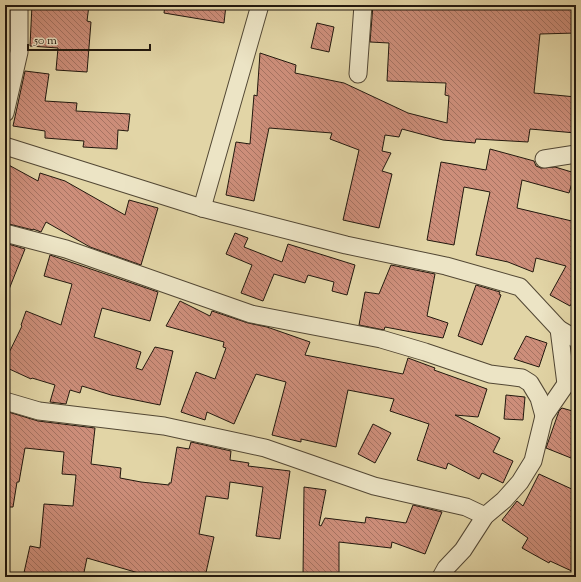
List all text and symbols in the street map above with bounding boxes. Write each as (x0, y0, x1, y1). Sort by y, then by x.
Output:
scale bar (28, 26, 150, 52)
text: 50 m (33, 32, 57, 50)

